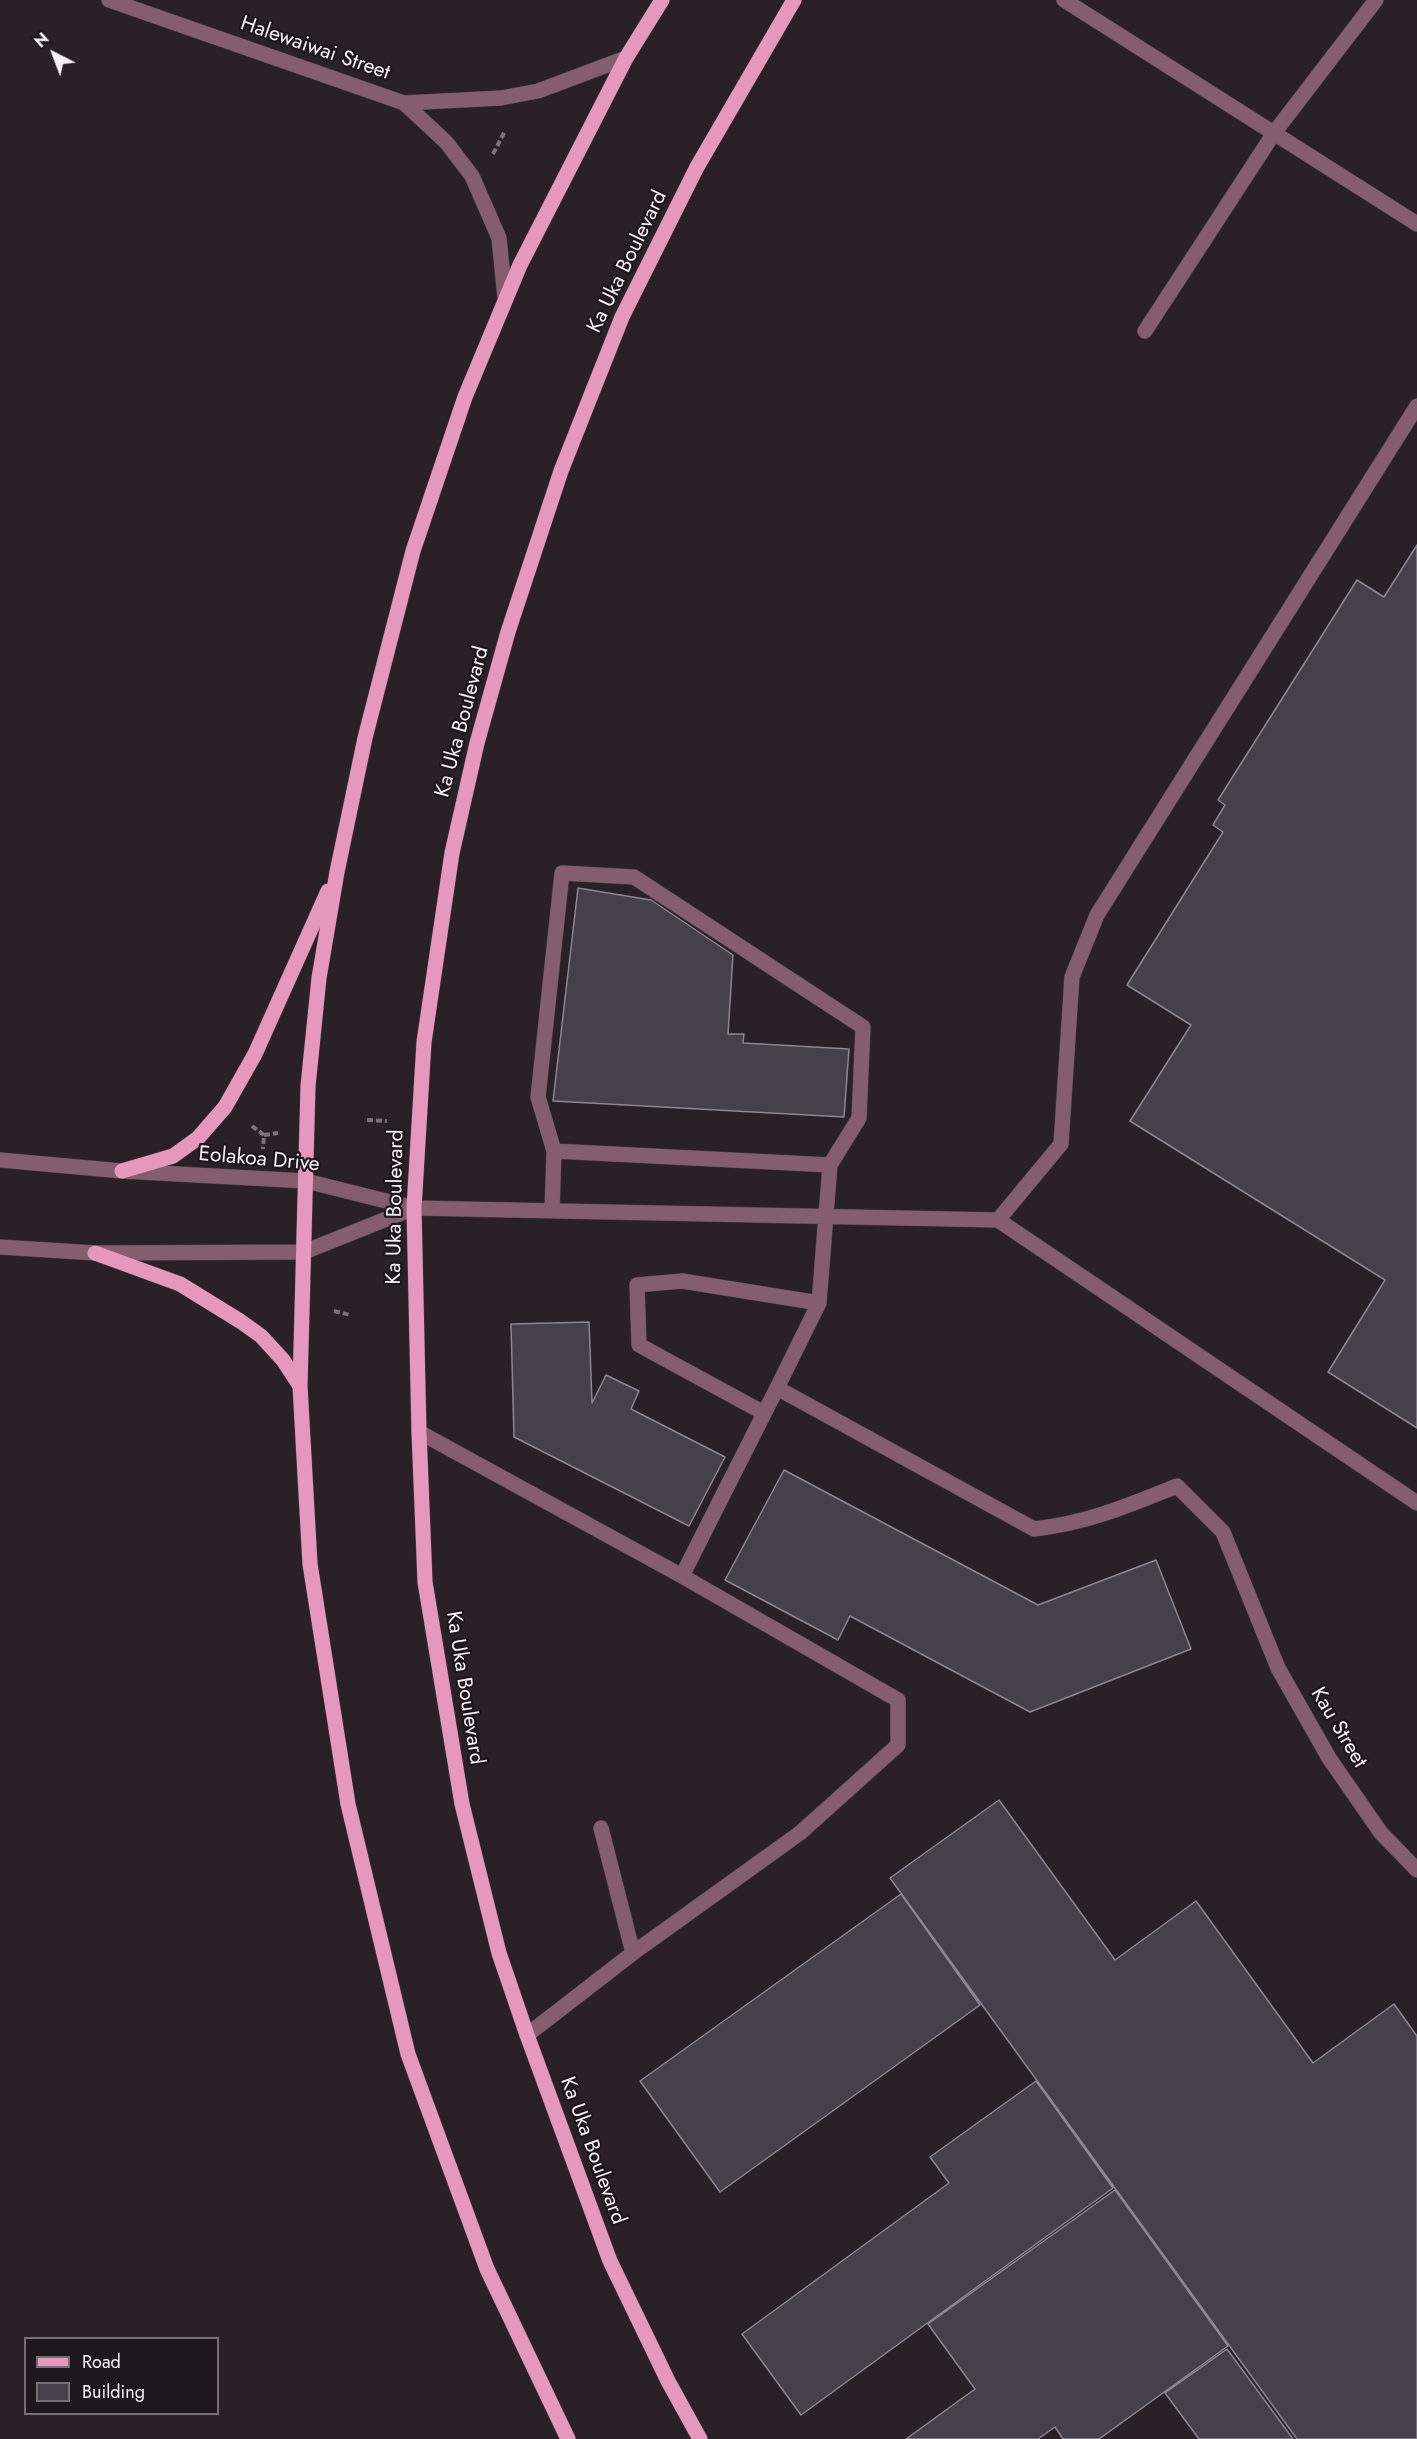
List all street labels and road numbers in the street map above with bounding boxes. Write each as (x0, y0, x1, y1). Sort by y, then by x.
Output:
street label: Halewaiwai Street (237, 12, 393, 86)
street label: Ka Uka Boulevard (583, 187, 673, 337)
street label: Ka Uka Boulevard (431, 644, 495, 800)
street label: Ka Uka Boulevard (382, 1129, 410, 1285)
street label: Eolakoa Drive (197, 1142, 321, 1178)
street label: Ka Uka Boulevard (439, 1609, 489, 1767)
street label: Kau Street (1304, 1683, 1372, 1773)
street label: Ka Uka Boulevard (554, 2074, 630, 2228)

